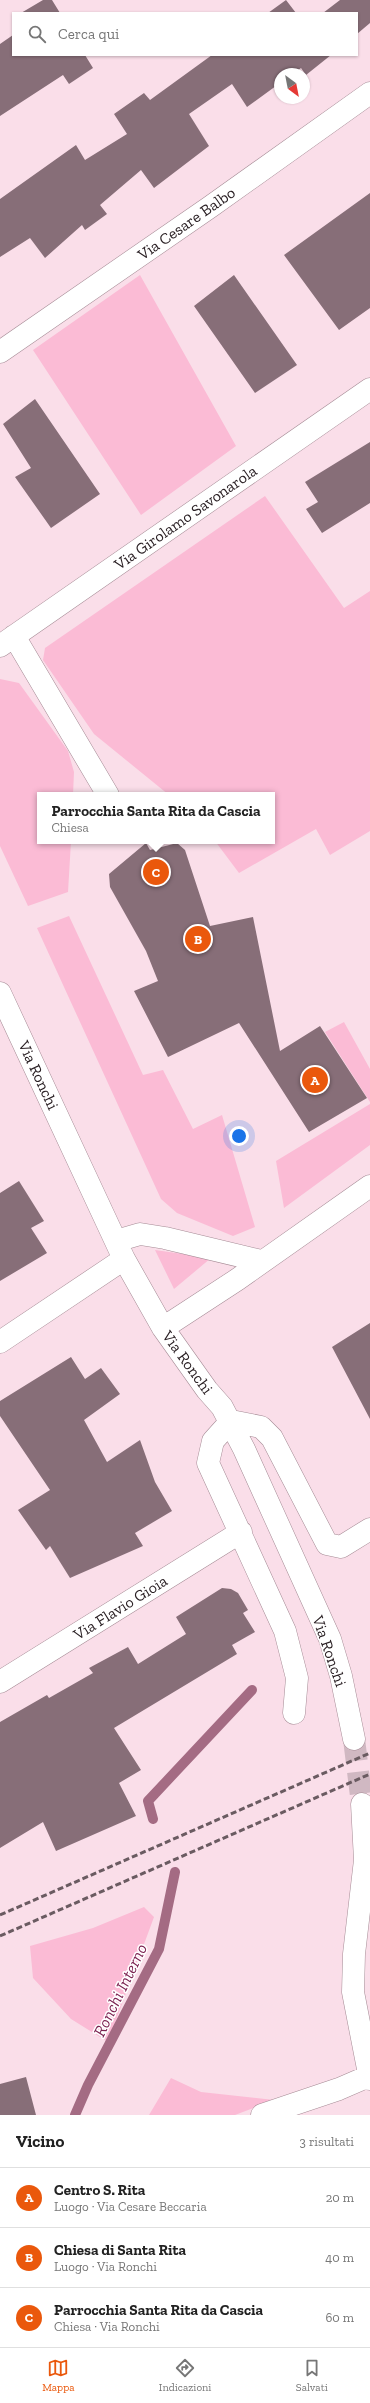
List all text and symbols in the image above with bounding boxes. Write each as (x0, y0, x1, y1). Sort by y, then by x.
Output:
search box (12, 12, 358, 56)
icon: search (26, 23, 48, 45)
text: Cerca qui (58, 25, 119, 43)
north arrow (274, 68, 310, 104)
street label: Via Cesare Balbo (133, 183, 239, 265)
street label: Via Girolamo Savonarola (109, 461, 260, 574)
popup (37, 792, 275, 844)
text: Parrocchia Santa Rita da Cascia (51, 802, 261, 820)
text: Chiesa (51, 820, 89, 835)
pin: C (143, 857, 169, 887)
pin: B (185, 924, 211, 954)
street label: Via Ronchi (14, 1037, 63, 1113)
pin: A (302, 1065, 328, 1095)
your location (229, 1126, 249, 1146)
street label: Via Ronchi (158, 1326, 217, 1398)
street label: Via Flavio Gioia (69, 1571, 171, 1644)
street label: Via Ronchi (308, 1612, 351, 1690)
water label: Ronchi Interno (89, 1940, 151, 2040)
text: Vicino (16, 2131, 64, 2151)
text: 3 risultati (300, 2134, 354, 2149)
text: Centro S. Rita (54, 2181, 145, 2199)
text: A (25, 2190, 33, 2205)
text: 20 m (326, 2190, 354, 2205)
text: Luogo · Via Cesare Beccaria (54, 2199, 207, 2214)
text: Chiesa di Santa Rita (54, 2241, 186, 2259)
text: B (25, 2250, 33, 2265)
text: 40 m (325, 2250, 354, 2265)
text: Luogo · Via Ronchi (54, 2259, 157, 2274)
text: Parrocchia Santa Rita da Cascia (54, 2301, 263, 2319)
text: C (25, 2310, 33, 2325)
text: 60 m (325, 2310, 354, 2325)
text: Chiesa · Via Ronchi (54, 2319, 160, 2334)
tab: Mappa (42, 2357, 75, 2394)
tab: Indicazioni (159, 2357, 211, 2394)
tab: Salvati (296, 2357, 328, 2394)

